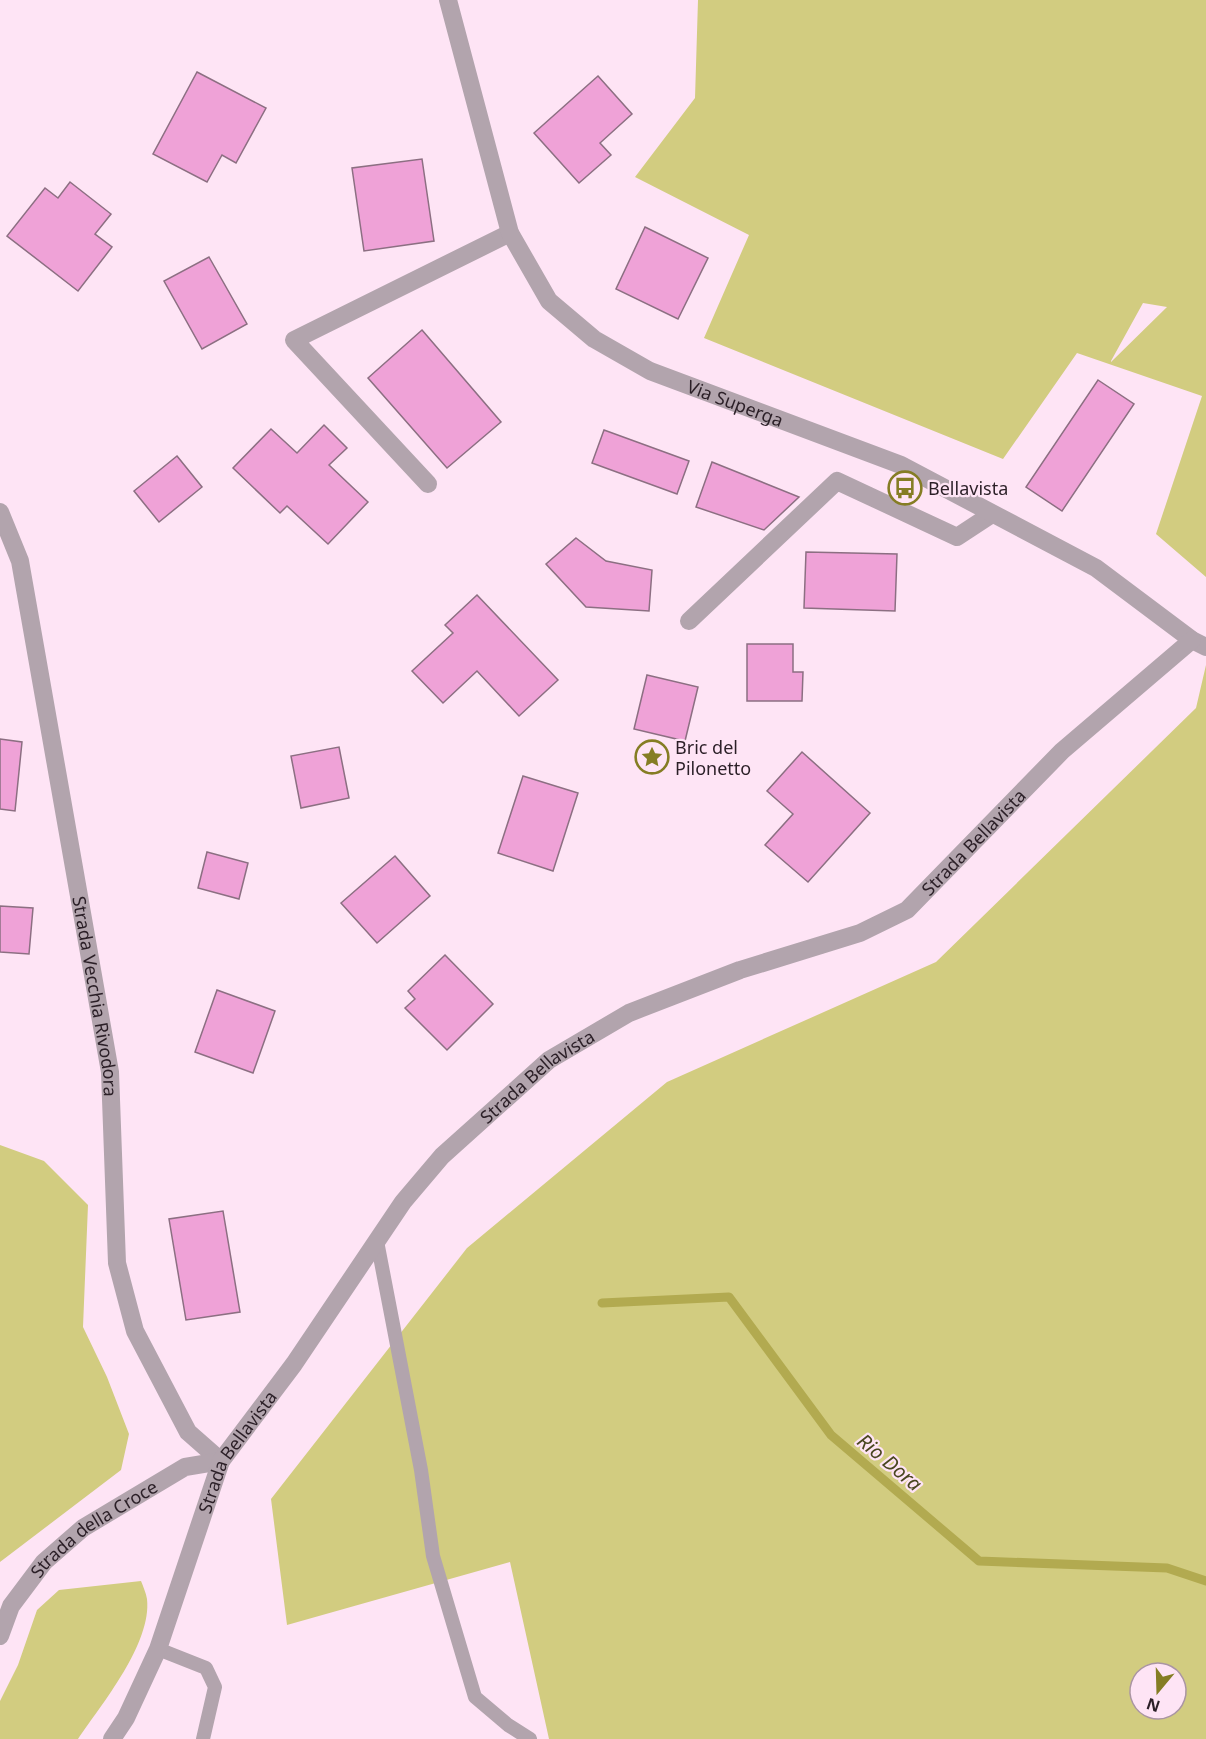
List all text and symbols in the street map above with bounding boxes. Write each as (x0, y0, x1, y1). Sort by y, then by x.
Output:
street label: Via Superga (684, 374, 787, 432)
bus stop icon: Bellavista (887, 470, 923, 506)
place label: Bellavista (928, 476, 1008, 500)
place label: Bric del Pilonetto (675, 735, 751, 780)
place icon: Bric del Pilonetto (634, 739, 670, 775)
street label: Strada Bellavista (916, 784, 1031, 900)
street label: Strada Vecchia Rivodora (67, 894, 123, 1097)
street label: Strada Bellavista (475, 1024, 599, 1128)
street label: Strada Bellavista (192, 1386, 282, 1516)
water label: Rio Dora (852, 1427, 928, 1497)
street label: Strada della Croce (25, 1474, 162, 1582)
north arrow (1128, 1661, 1188, 1721)
text: N (1143, 1693, 1163, 1718)

